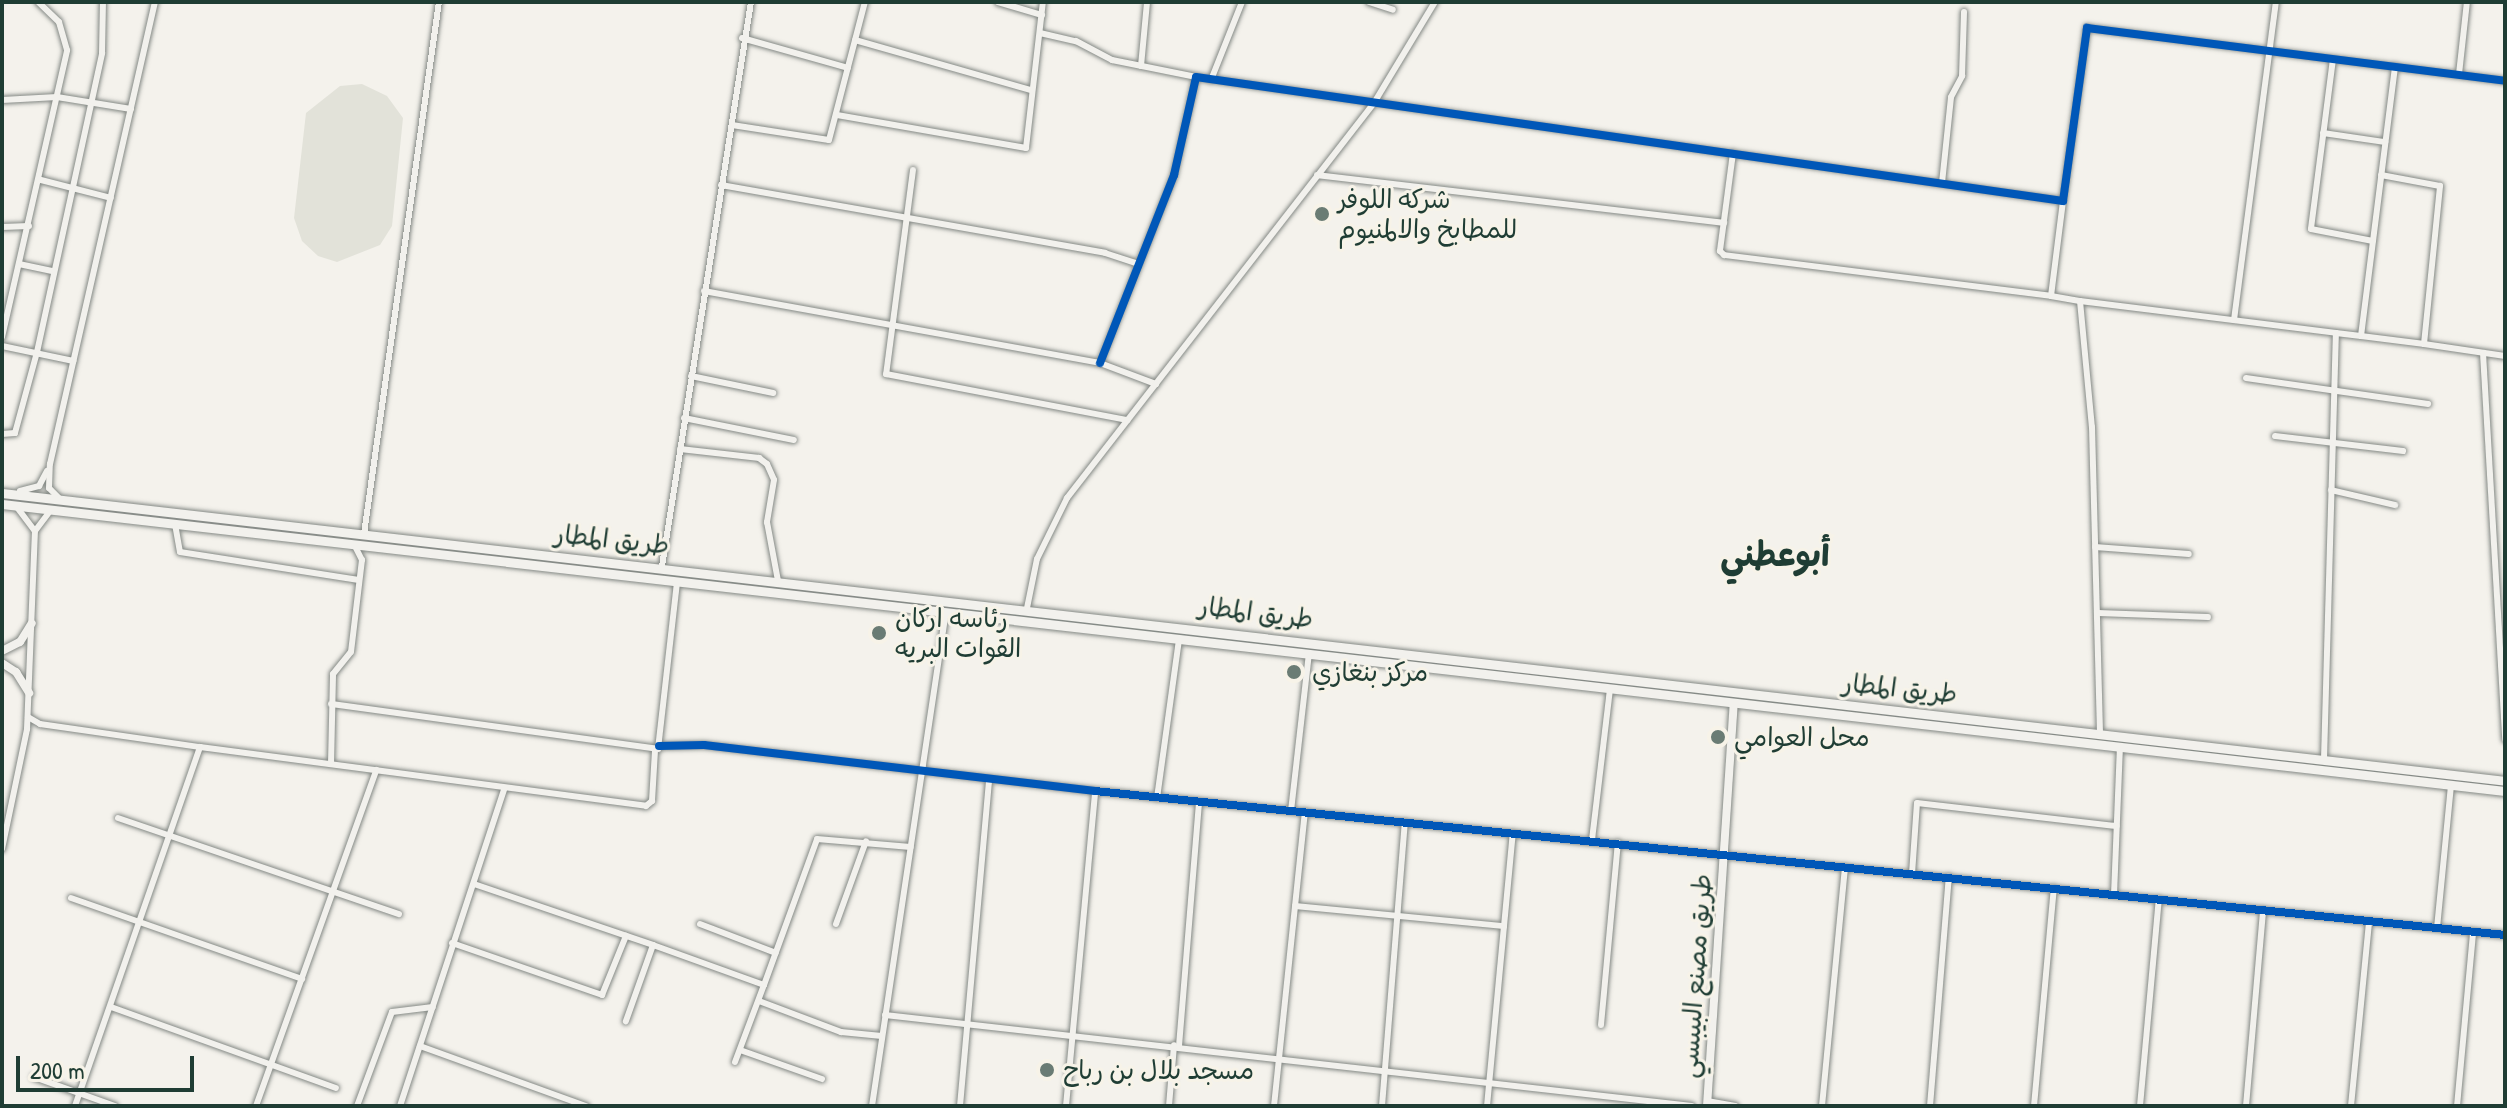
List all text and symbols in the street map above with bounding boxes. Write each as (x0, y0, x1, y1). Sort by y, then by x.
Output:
place label: شركه اللوفر للمطابخ والالمنيوم (1338, 183, 1517, 244)
marker: شركه اللوفر للمطابخ والالمنيوم (1313, 205, 1331, 223)
street label: طريق المطار (553, 517, 671, 561)
district label: أبوعطني (1720, 535, 1830, 575)
street label: طريق المطار (1197, 590, 1315, 634)
place label: رئاسه اركان القوات البريه (895, 602, 1022, 664)
marker: رئاسه اركان القوات البريه (870, 624, 888, 642)
place label: مركز بنغازي (1312, 656, 1428, 688)
marker: مركز بنغازي (1283, 661, 1305, 683)
street label: طريق المطار (1841, 666, 1959, 710)
place label: محل العوامي (1734, 721, 1870, 753)
marker: محل العوامي (1709, 728, 1727, 746)
street label: طريق مصنع البيبسي (1672, 873, 1718, 1079)
scale bar (20, 1040, 198, 1090)
text: 200 m (30, 1054, 85, 1086)
place label: مسجد بلال بن رباح (1063, 1054, 1254, 1086)
marker: مسجد بلال بن رباح (1038, 1061, 1056, 1079)

